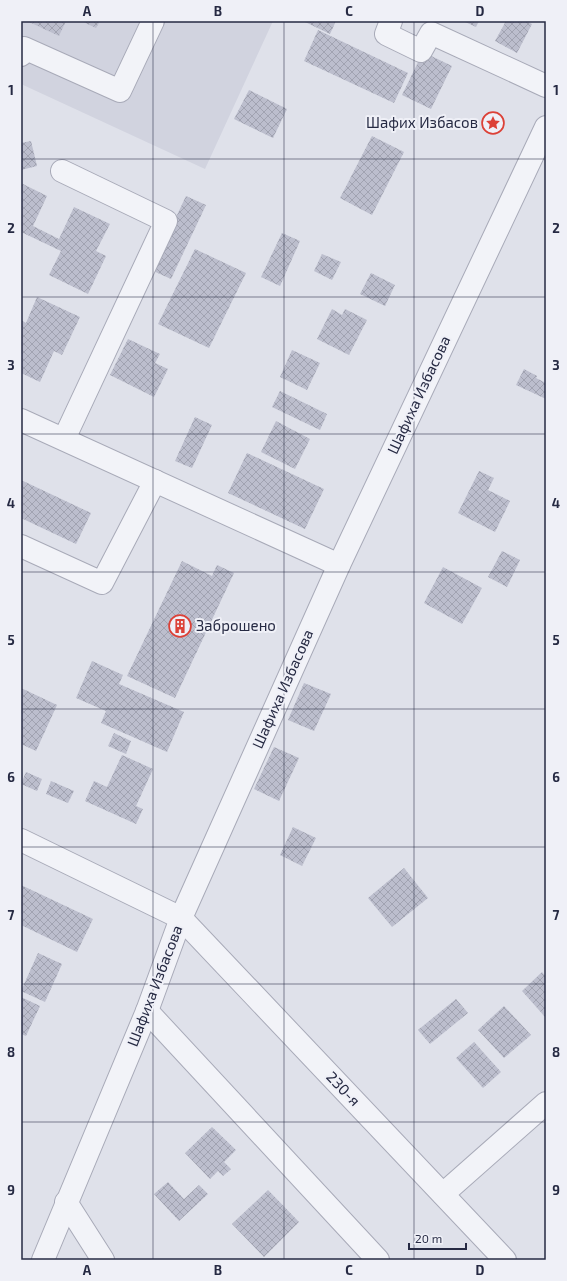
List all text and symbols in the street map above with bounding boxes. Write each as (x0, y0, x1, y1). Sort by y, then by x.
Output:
text: A (83, 3, 92, 19)
text: B (214, 3, 222, 19)
text: C (345, 3, 353, 19)
text: D (476, 3, 485, 19)
text: 1 (8, 82, 14, 98)
text: 1 (553, 82, 559, 98)
place icon: Шафих Избасов (480, 110, 506, 136)
place label: Шафих Избасов (366, 113, 478, 131)
text: 2 (7, 220, 15, 236)
text: 2 (552, 220, 560, 236)
street label: Шафиха Избасова (383, 333, 453, 457)
text: 3 (7, 357, 15, 373)
text: 3 (552, 357, 560, 373)
text: 4 (7, 495, 15, 511)
text: 4 (552, 495, 560, 511)
building icon: Заброшено (167, 613, 193, 639)
place label: Заброшено (196, 616, 276, 634)
street label: Шафиха Избасова (248, 626, 316, 751)
text: 5 (7, 632, 15, 648)
text: 5 (552, 632, 560, 648)
text: 6 (7, 769, 15, 785)
text: 6 (552, 769, 560, 785)
text: 7 (8, 907, 15, 923)
text: 7 (553, 907, 560, 923)
street label: Шафиха Избасова (123, 922, 185, 1049)
text: 8 (7, 1044, 15, 1060)
text: 8 (552, 1044, 560, 1060)
street label: 230-я (323, 1067, 364, 1109)
text: 9 (7, 1182, 15, 1198)
text: 9 (552, 1182, 560, 1198)
scale bar (409, 1225, 466, 1251)
text: 20 m (415, 1231, 442, 1245)
text: A (83, 1262, 92, 1278)
text: B (214, 1262, 222, 1278)
text: C (345, 1262, 353, 1278)
text: D (476, 1262, 485, 1278)

